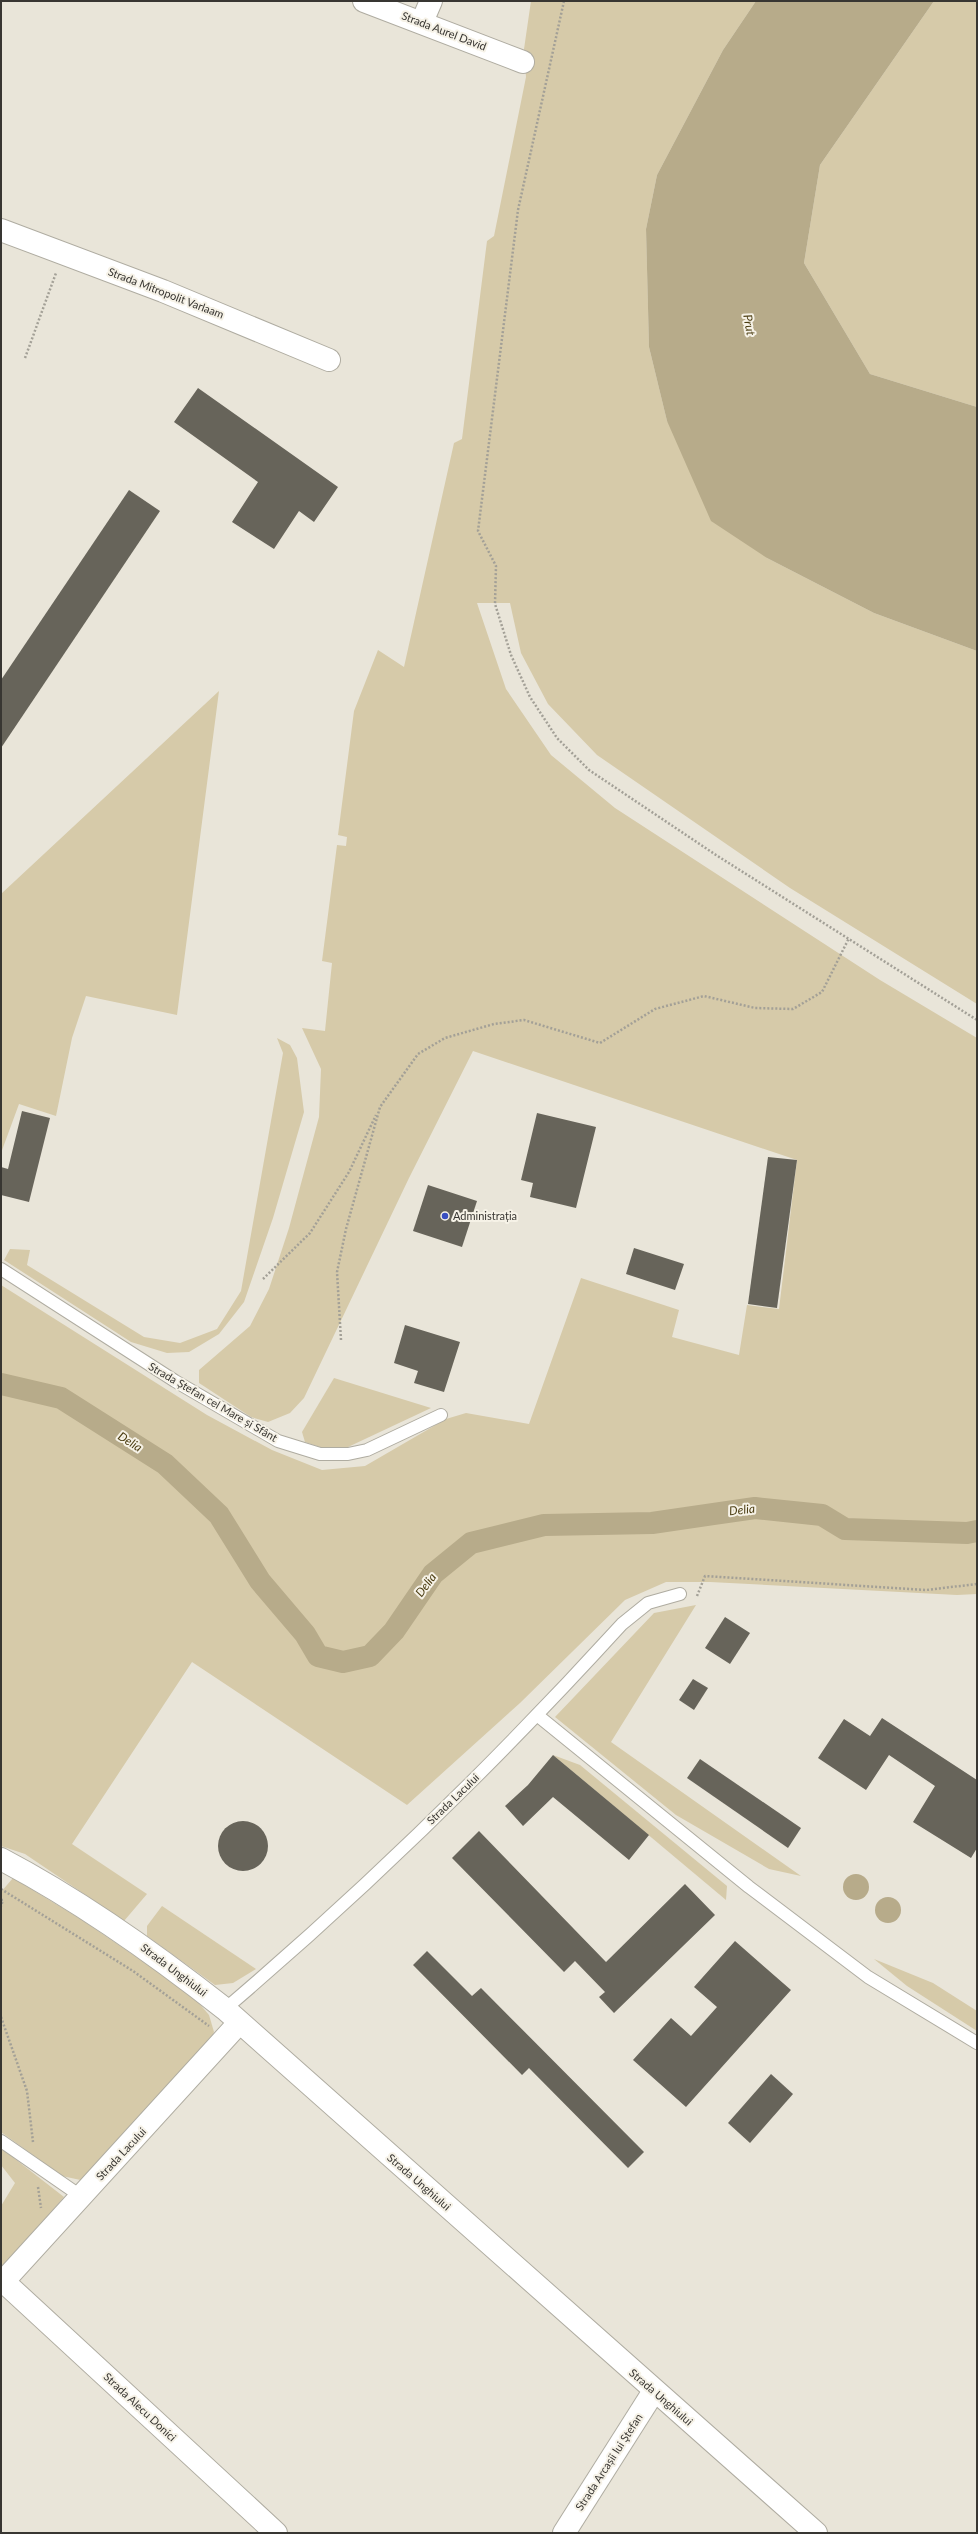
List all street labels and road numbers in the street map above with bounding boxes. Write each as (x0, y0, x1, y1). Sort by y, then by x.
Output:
street label: Strada Aurel David (400, 8, 488, 53)
street label: Strada Mitropolit Varlaam (106, 264, 226, 321)
street label: Strada Ștefan cel Mare și Sfânt (146, 1359, 280, 1444)
street label: Strada Lacului (424, 1770, 482, 1827)
street label: Strada Unghiului (139, 1940, 210, 1999)
street label: Strada Lacului (93, 2124, 149, 2183)
street label: Strada Unghiului (385, 2151, 454, 2213)
street label: Strada Unghiului (627, 2366, 696, 2428)
street label: Strada Alecu Donici (101, 2370, 180, 2444)
street label: Strada Arcașii lui Ştefan (572, 2411, 645, 2513)

